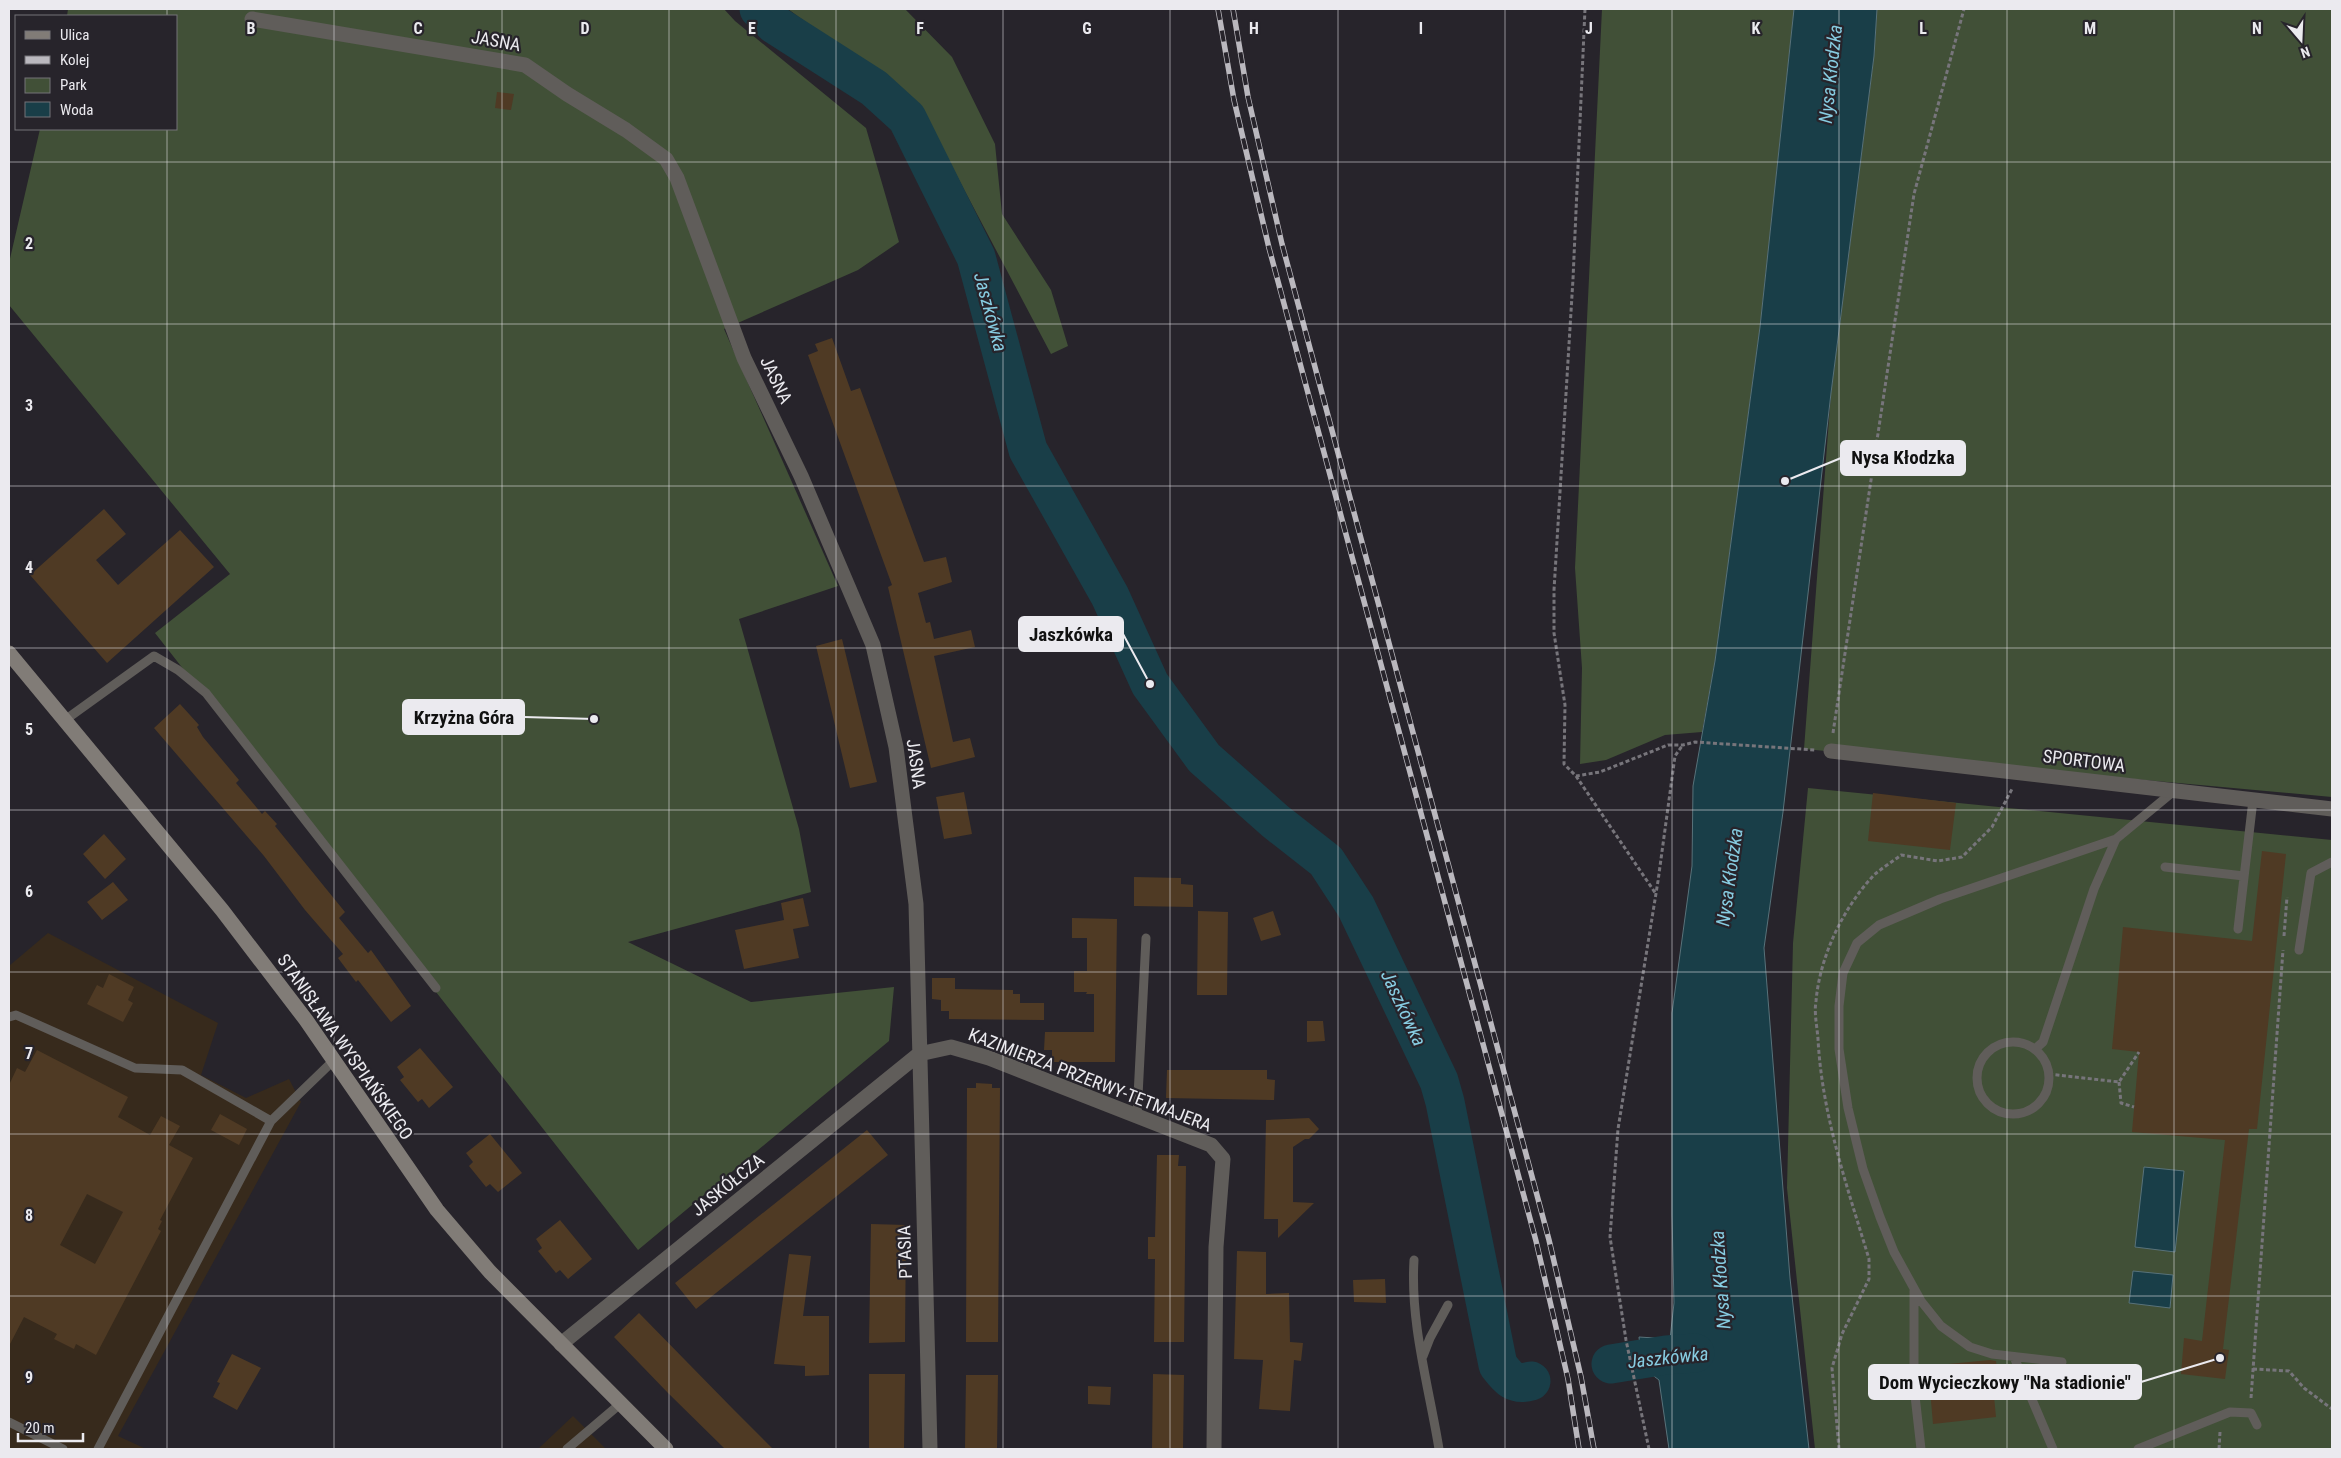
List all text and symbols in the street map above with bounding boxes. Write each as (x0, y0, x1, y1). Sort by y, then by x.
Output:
legend (15, 15, 178, 130)
north arrow (2276, 15, 2326, 65)
text: B (247, 19, 256, 38)
text: C (413, 19, 423, 38)
text: D (580, 19, 590, 38)
text: E (748, 19, 756, 38)
text: F (916, 19, 924, 38)
text: G (1082, 19, 1092, 38)
text: H (1249, 19, 1259, 38)
text: I (1419, 19, 1423, 38)
text: J (1585, 19, 1593, 38)
text: K (1752, 19, 1761, 38)
text: L (1919, 19, 1927, 38)
text: M (2084, 19, 2096, 38)
text: N (2252, 19, 2262, 38)
water label: Nysa Kłodzka (1814, 24, 1847, 124)
text: Ulica (60, 26, 89, 44)
street label: JASNA (470, 26, 523, 55)
text: N (2299, 43, 2312, 61)
text: Kolej (60, 51, 89, 69)
text: Park (60, 76, 87, 94)
text: Woda (60, 101, 93, 119)
text: 2 (25, 234, 33, 253)
water label: Jaszkówka (969, 270, 1012, 354)
street label: JASNA (756, 353, 797, 407)
text: 3 (25, 396, 33, 415)
callout: Nysa Kłodzka (1841, 441, 1965, 475)
text: Nysa Kłodzka (1851, 446, 1955, 469)
text: 4 (25, 558, 33, 577)
callout: Jaszkówka (1019, 617, 1123, 651)
text: Jaszkówka (1029, 623, 1113, 646)
callout: Krzyżna Góra (403, 700, 524, 734)
text: Krzyżna Góra (414, 706, 514, 729)
text: 5 (25, 720, 33, 739)
street label: JASNA (903, 738, 930, 791)
street label: SPORTOWA (2042, 745, 2127, 776)
water label: Nysa Kłodzka (1711, 826, 1748, 928)
text: 6 (25, 882, 33, 901)
street label: STANISŁAWA WYSPIAŃSKIEGO (273, 950, 418, 1144)
water label: Jaszkówka (1376, 967, 1431, 1050)
street label: KAZIMIERZA PRZERWY-TETMAJERA (966, 1023, 1215, 1136)
text: 7 (25, 1044, 33, 1063)
street label: JASKÓŁCZA (687, 1149, 769, 1220)
text: 8 (25, 1206, 33, 1225)
street label: PTASIA (893, 1224, 916, 1279)
water label: Nysa Kłodzka (1706, 1230, 1735, 1330)
water label: Jaszkówka (1627, 1342, 1709, 1373)
callout: Dom Wycieczkowy "Na stadionie" (1869, 1365, 2141, 1399)
text: 9 (25, 1368, 33, 1387)
text: Dom Wycieczkowy "Na stadionie" (1879, 1371, 2131, 1394)
scale bar (18, 1410, 82, 1442)
text: 20 m (25, 1419, 55, 1437)

